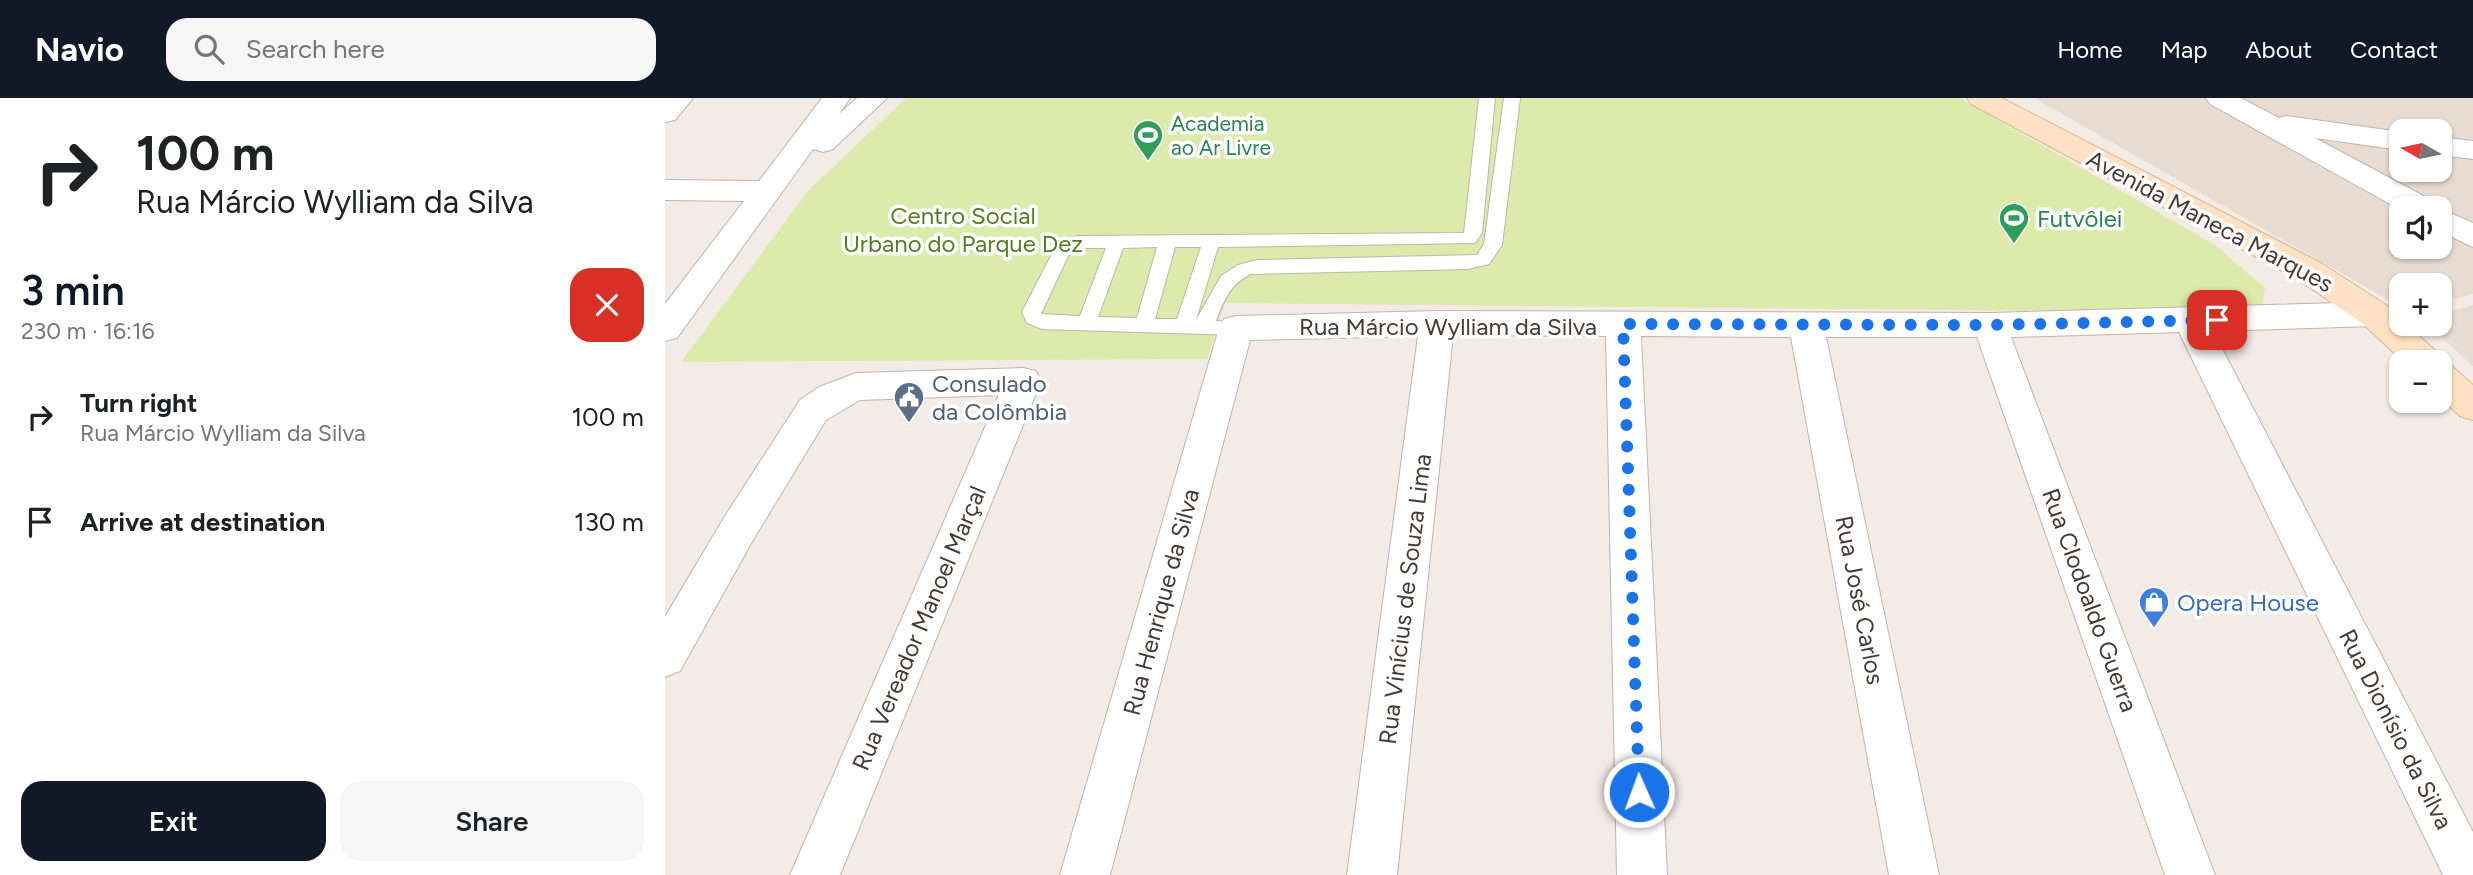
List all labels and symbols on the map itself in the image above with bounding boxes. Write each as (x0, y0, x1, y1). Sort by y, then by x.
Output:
place label: Academia ao Ar Livre (1171, 111, 1271, 160)
sports icon: Academia ao Ar Livre (1131, 118, 1165, 162)
north arrow (2389, 119, 2452, 182)
street label: Avenida Maneca Marques (2082, 144, 2338, 298)
park label: Centro Social Urbano do Parque Dez (843, 201, 1083, 258)
sports icon: Futvôlei (1997, 201, 2031, 245)
place label: Futvôlei (2037, 204, 2122, 233)
pin (2187, 290, 2247, 350)
street label: Rua Márcio Wylliam da Silva (1299, 312, 1597, 341)
place label: Consulado da Colômbia (932, 369, 1067, 426)
public building icon: Consulado da Colômbia (892, 380, 926, 424)
street label: Rua Vinícius de Souza Lima (1373, 452, 1437, 746)
street label: Rua Vereador Manoel Marçal (846, 481, 992, 775)
street label: Rua Clodoaldo Guerra (2036, 484, 2144, 716)
street label: Rua Henrique da Silva (1117, 486, 1205, 718)
street label: Rua José Carlos (1829, 513, 1891, 687)
shop icon: Opera House (2137, 585, 2171, 629)
place label: Opera House (2177, 588, 2319, 617)
street label: Rua Dionísio da Silva (2333, 624, 2459, 834)
position arrow (1602, 755, 1676, 829)

